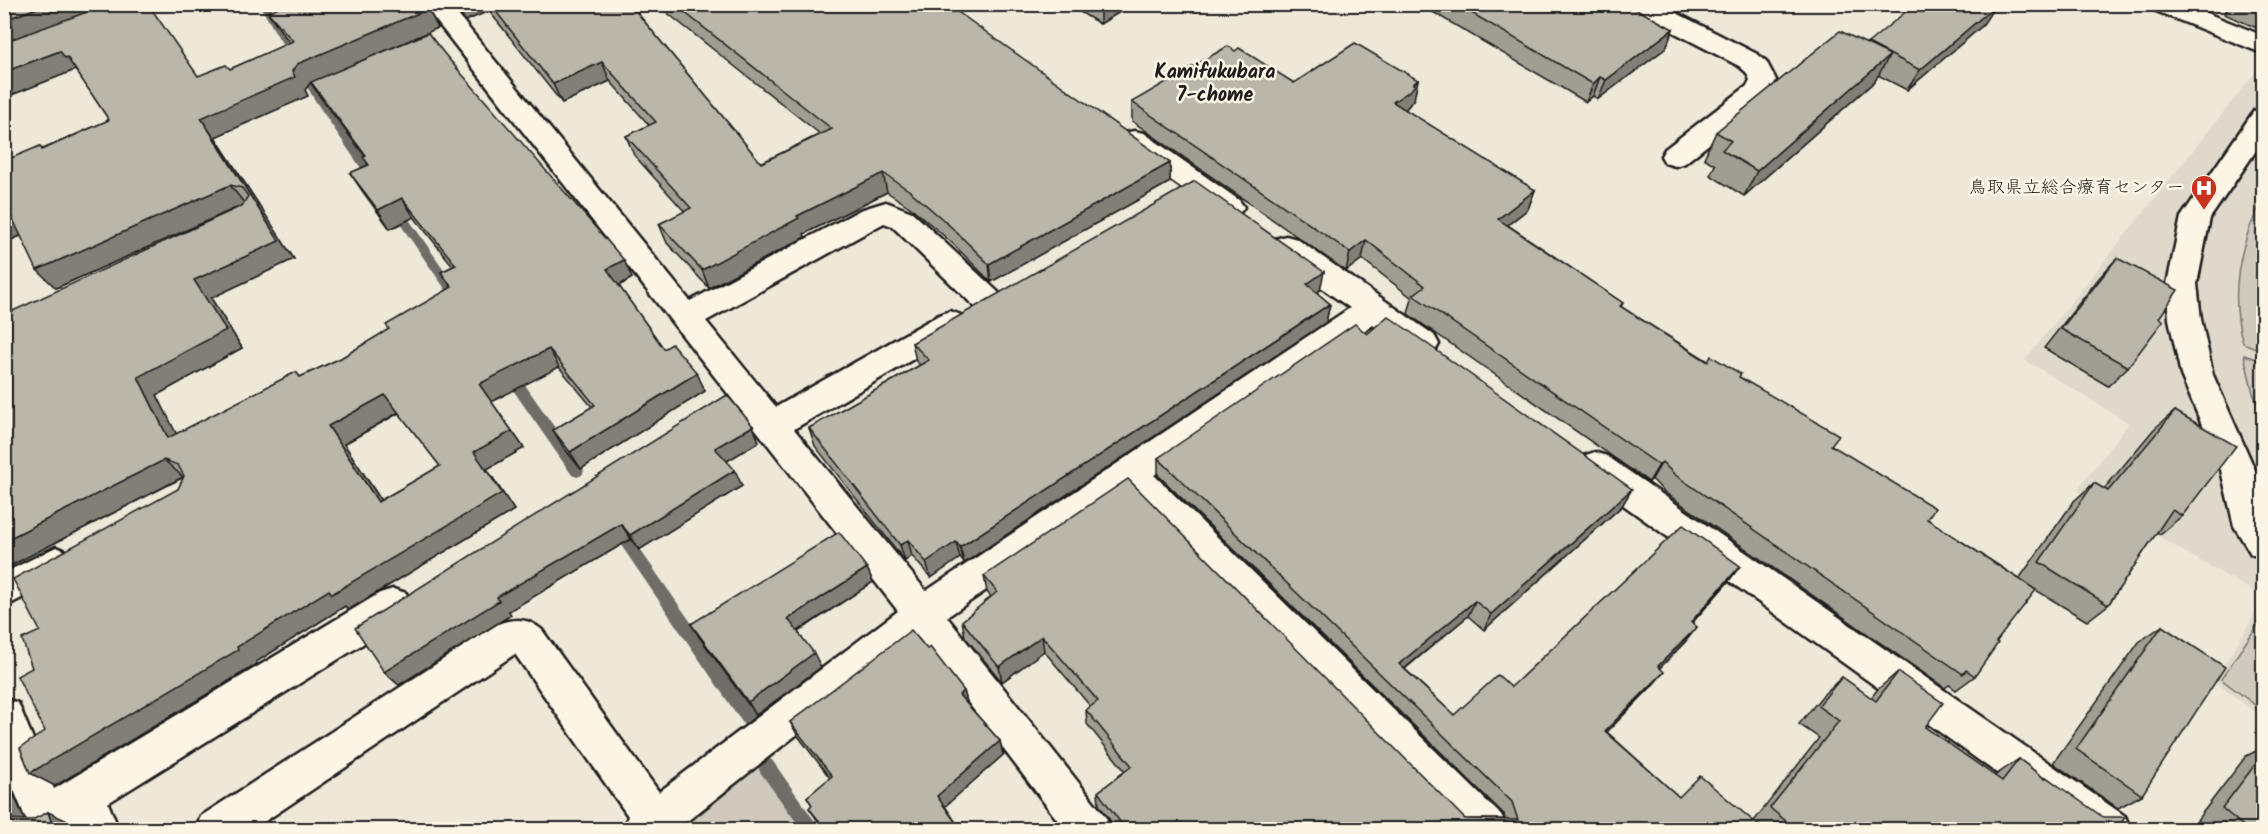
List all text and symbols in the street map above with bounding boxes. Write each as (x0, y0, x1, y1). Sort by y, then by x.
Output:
district label: Kamifukubara 7-chome (1155, 57, 1275, 112)
hospital icon: 鳥取県立総合療育センター (2189, 173, 2219, 211)
place label: 鳥取県立総合療育センター (1969, 174, 2184, 203)

